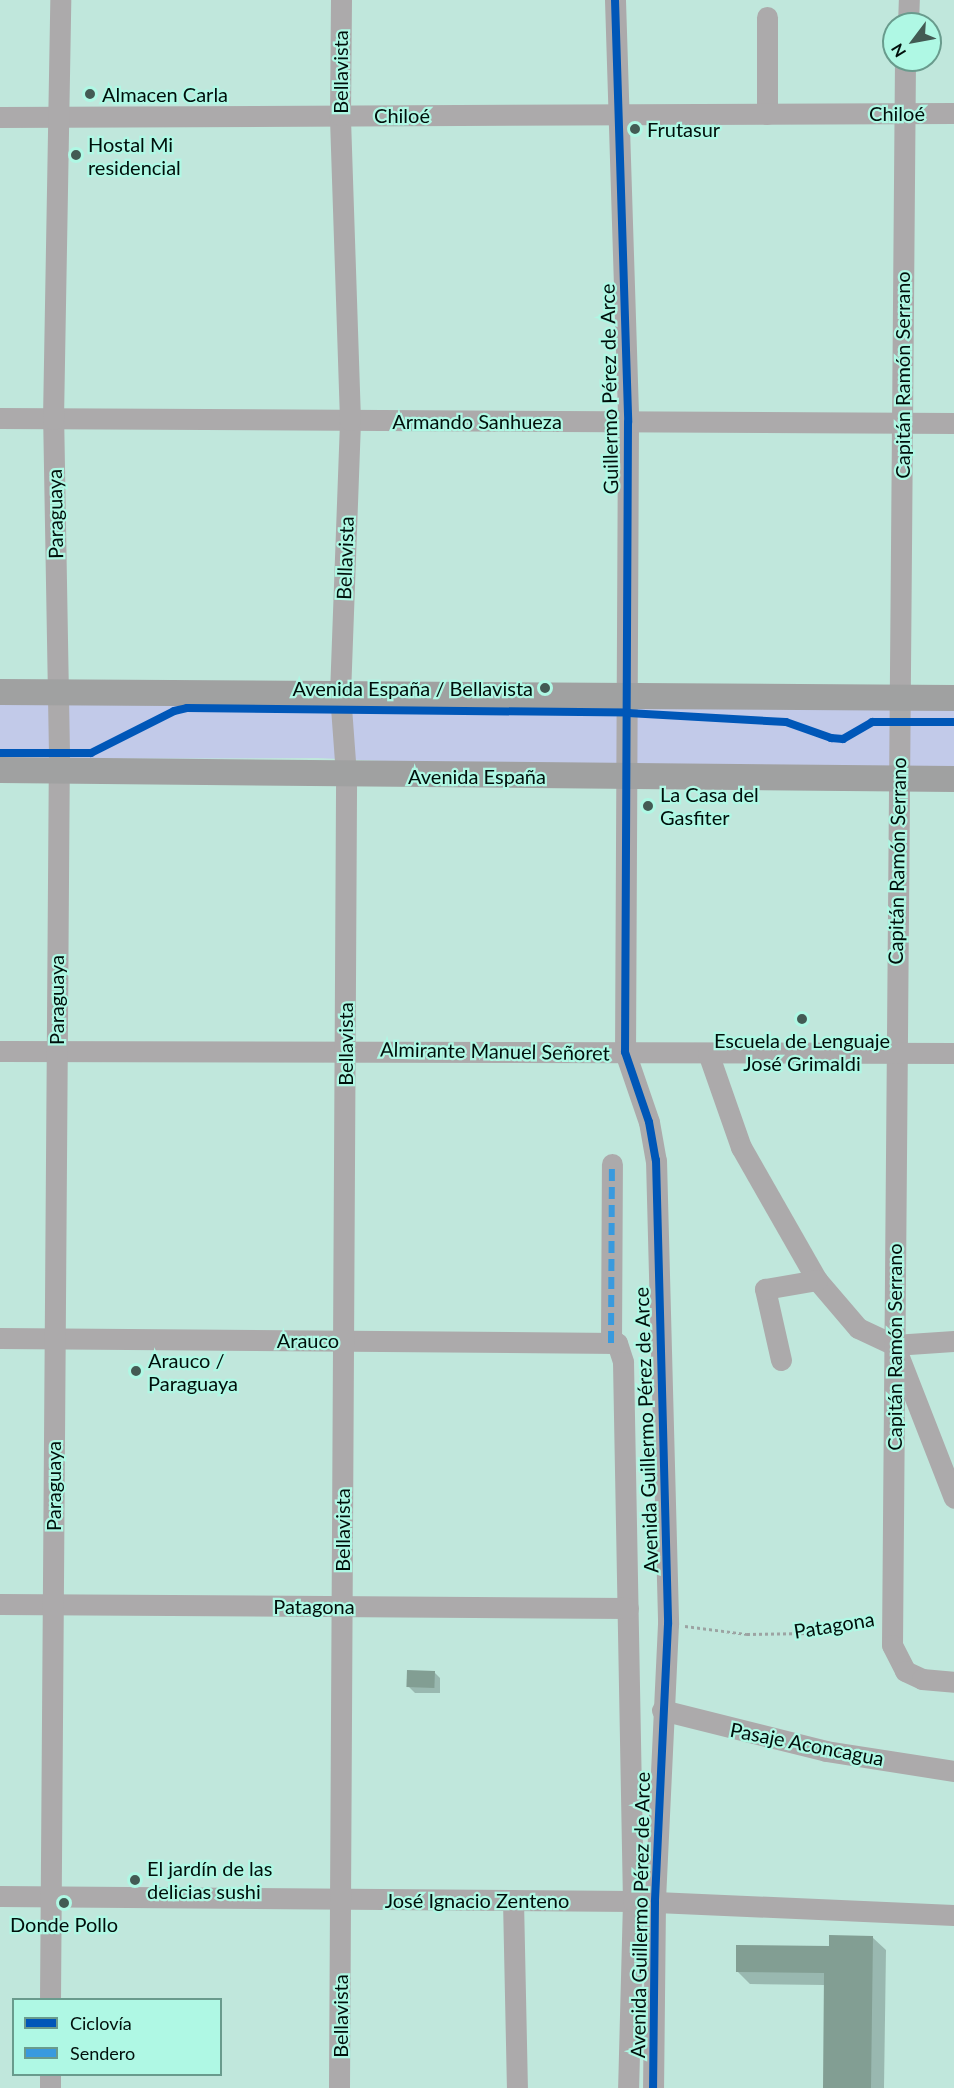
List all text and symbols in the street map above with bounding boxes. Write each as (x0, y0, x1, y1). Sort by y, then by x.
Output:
north arrow (882, 12, 942, 72)
street label: Bellavista (328, 30, 352, 114)
text: N (887, 40, 909, 61)
place label: Almacen Carla (102, 82, 228, 106)
marker: Almacen Carla (83, 87, 97, 101)
street label: Chiloé (869, 101, 925, 125)
street label: Chiloé (374, 103, 430, 127)
place label: Frutasur (647, 117, 720, 141)
marker: Frutasur (628, 122, 642, 136)
place label: Hostal Mi residencial (88, 132, 181, 179)
marker: Hostal Mi residencial (69, 148, 83, 162)
street label: Capitán Ramón Serrano (890, 271, 914, 479)
street label: Guillermo Pérez de Arce (595, 283, 623, 495)
street label: Armando Sanhueza (392, 409, 562, 433)
street label: Paraguaya (42, 469, 68, 559)
street label: Bellavista (332, 516, 358, 600)
place label: Avenida España / Bellavista (292, 676, 533, 700)
marker: Avenida España / Bellavista (538, 681, 552, 695)
street label: Capitán Ramón Serrano (883, 757, 911, 965)
street label: Avenida España (408, 764, 546, 788)
place label: La Casa del Gasfiter (660, 783, 759, 830)
marker: La Casa del Gasfiter (641, 799, 655, 813)
street label: Paraguaya (44, 955, 68, 1045)
street label: Bellavista (333, 1002, 357, 1086)
marker: Escuela de Lenguaje José Grimaldi (795, 1012, 809, 1026)
place label: Escuela de Lenguaje José Grimaldi (714, 1028, 890, 1075)
street label: Almirante Manuel Señoret (380, 1037, 610, 1065)
street label: Capitán Ramón Serrano (882, 1243, 906, 1451)
street label: Avenida Guillermo Pérez de Arce (629, 1286, 663, 1574)
street label: Arauco (277, 1328, 339, 1352)
place label: Arauco / Paraguaya (148, 1348, 238, 1395)
marker: Arauco / Paraguaya (129, 1364, 143, 1378)
street label: Paraguaya (41, 1441, 65, 1531)
street label: Bellavista (330, 1488, 354, 1572)
street label: Patagona (273, 1594, 355, 1618)
street label: Patagona (792, 1607, 876, 1643)
street label: Pasaje Aconcagua (728, 1717, 886, 1771)
street label: Avenida Guillermo Pérez de Arce (625, 1771, 655, 2059)
place label: El jardín de las delicias sushi (147, 1856, 272, 1903)
marker: El jardín de las delicias sushi (128, 1873, 142, 1887)
street label: José Ignacio Zenteno (385, 1888, 569, 1912)
marker: Donde Pollo (57, 1896, 71, 1910)
place label: Donde Pollo (10, 1912, 118, 1936)
street label: Bellavista (328, 1974, 352, 2058)
legend (12, 1998, 222, 2076)
text: Ciclovía (70, 2012, 132, 2034)
text: Sendero (70, 2042, 135, 2064)

